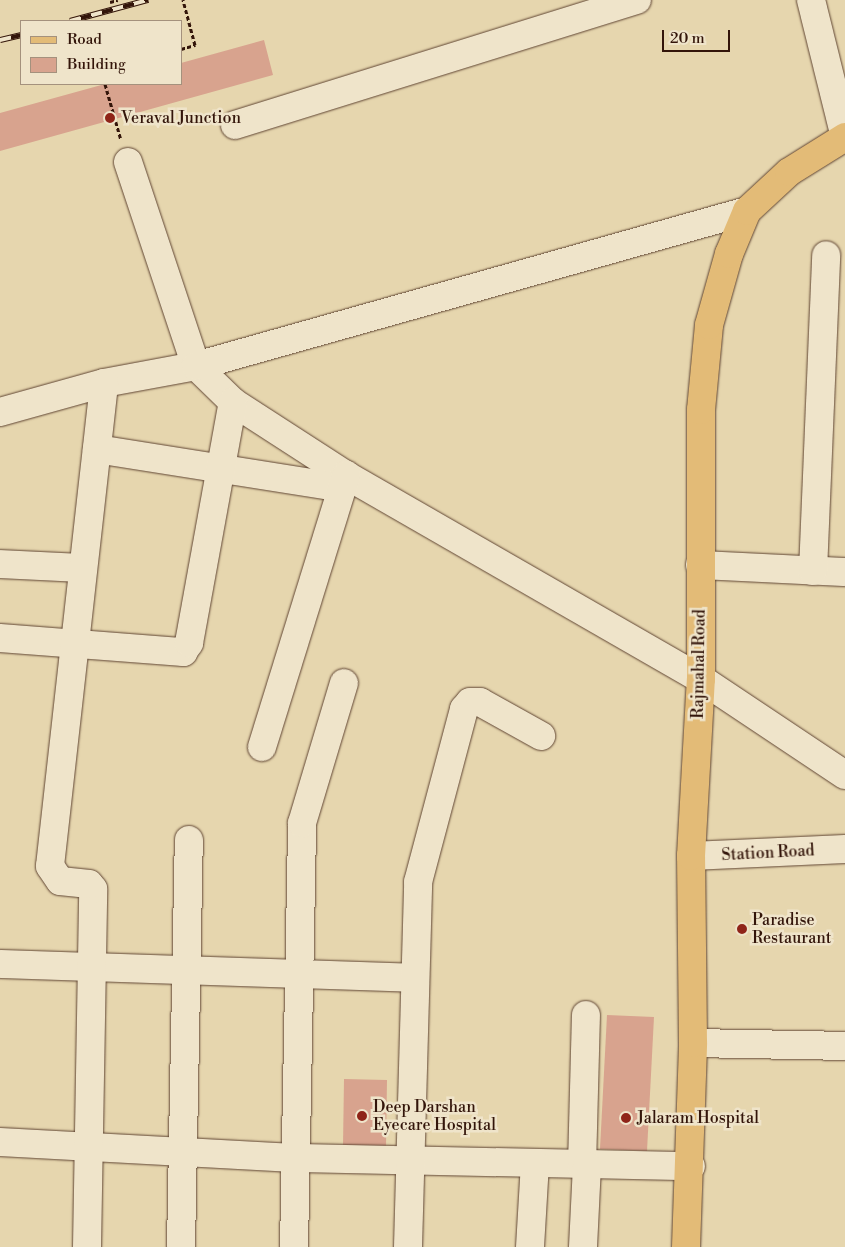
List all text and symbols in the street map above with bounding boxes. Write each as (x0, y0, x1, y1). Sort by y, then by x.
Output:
legend (20, 20, 182, 85)
scale bar (665, 20, 732, 52)
text: 20 m (670, 29, 705, 48)
text: Road (67, 30, 102, 49)
text: Building (67, 55, 126, 74)
place label: Veraval Junction (121, 108, 241, 128)
marker: Veraval Junction (103, 111, 117, 125)
street label: Rajmahal Road (688, 609, 710, 719)
street label: Station Road (721, 841, 815, 865)
place label: Paradise Restaurant (752, 910, 831, 948)
marker: Paradise Restaurant (736, 923, 748, 935)
place label: Deep Darshan Eyecare Hospital (373, 1097, 496, 1135)
place label: Jalaram Hospital (637, 1108, 759, 1128)
marker: Deep Darshan Eyecare Hospital (355, 1109, 369, 1123)
marker: Jalaram Hospital (619, 1111, 633, 1125)

